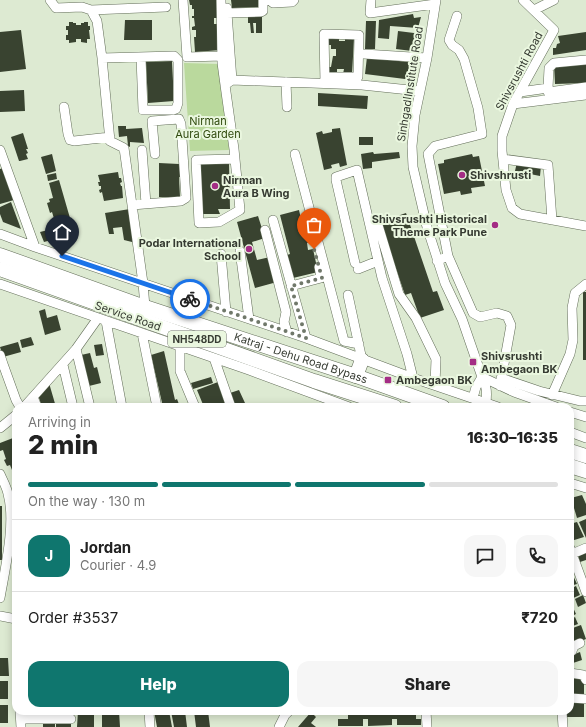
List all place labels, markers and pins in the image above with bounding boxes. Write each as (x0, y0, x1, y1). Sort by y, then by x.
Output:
place label: Shivshrusti (470, 168, 531, 182)
marker: Shivshrusti (457, 170, 467, 180)
place label: Nirman Aura B Wing (223, 173, 290, 200)
marker: Nirman Aura B Wing (210, 181, 220, 191)
pin (297, 208, 331, 249)
place label: Shivsrushti Historical Theme Park Pune (372, 212, 487, 239)
pin (45, 215, 79, 256)
marker: Shivsrushti Historical Theme Park Pune (490, 220, 500, 230)
place label: Podar International School (139, 236, 241, 263)
marker: Podar International School (244, 244, 254, 254)
place label: Shivsrushti Ambegaon BK (481, 349, 558, 376)
marker: Shivsrushti Ambegaon BK (468, 357, 478, 367)
place label: Ambegaon BK (396, 373, 473, 387)
marker: Ambegaon BK (383, 375, 393, 385)

